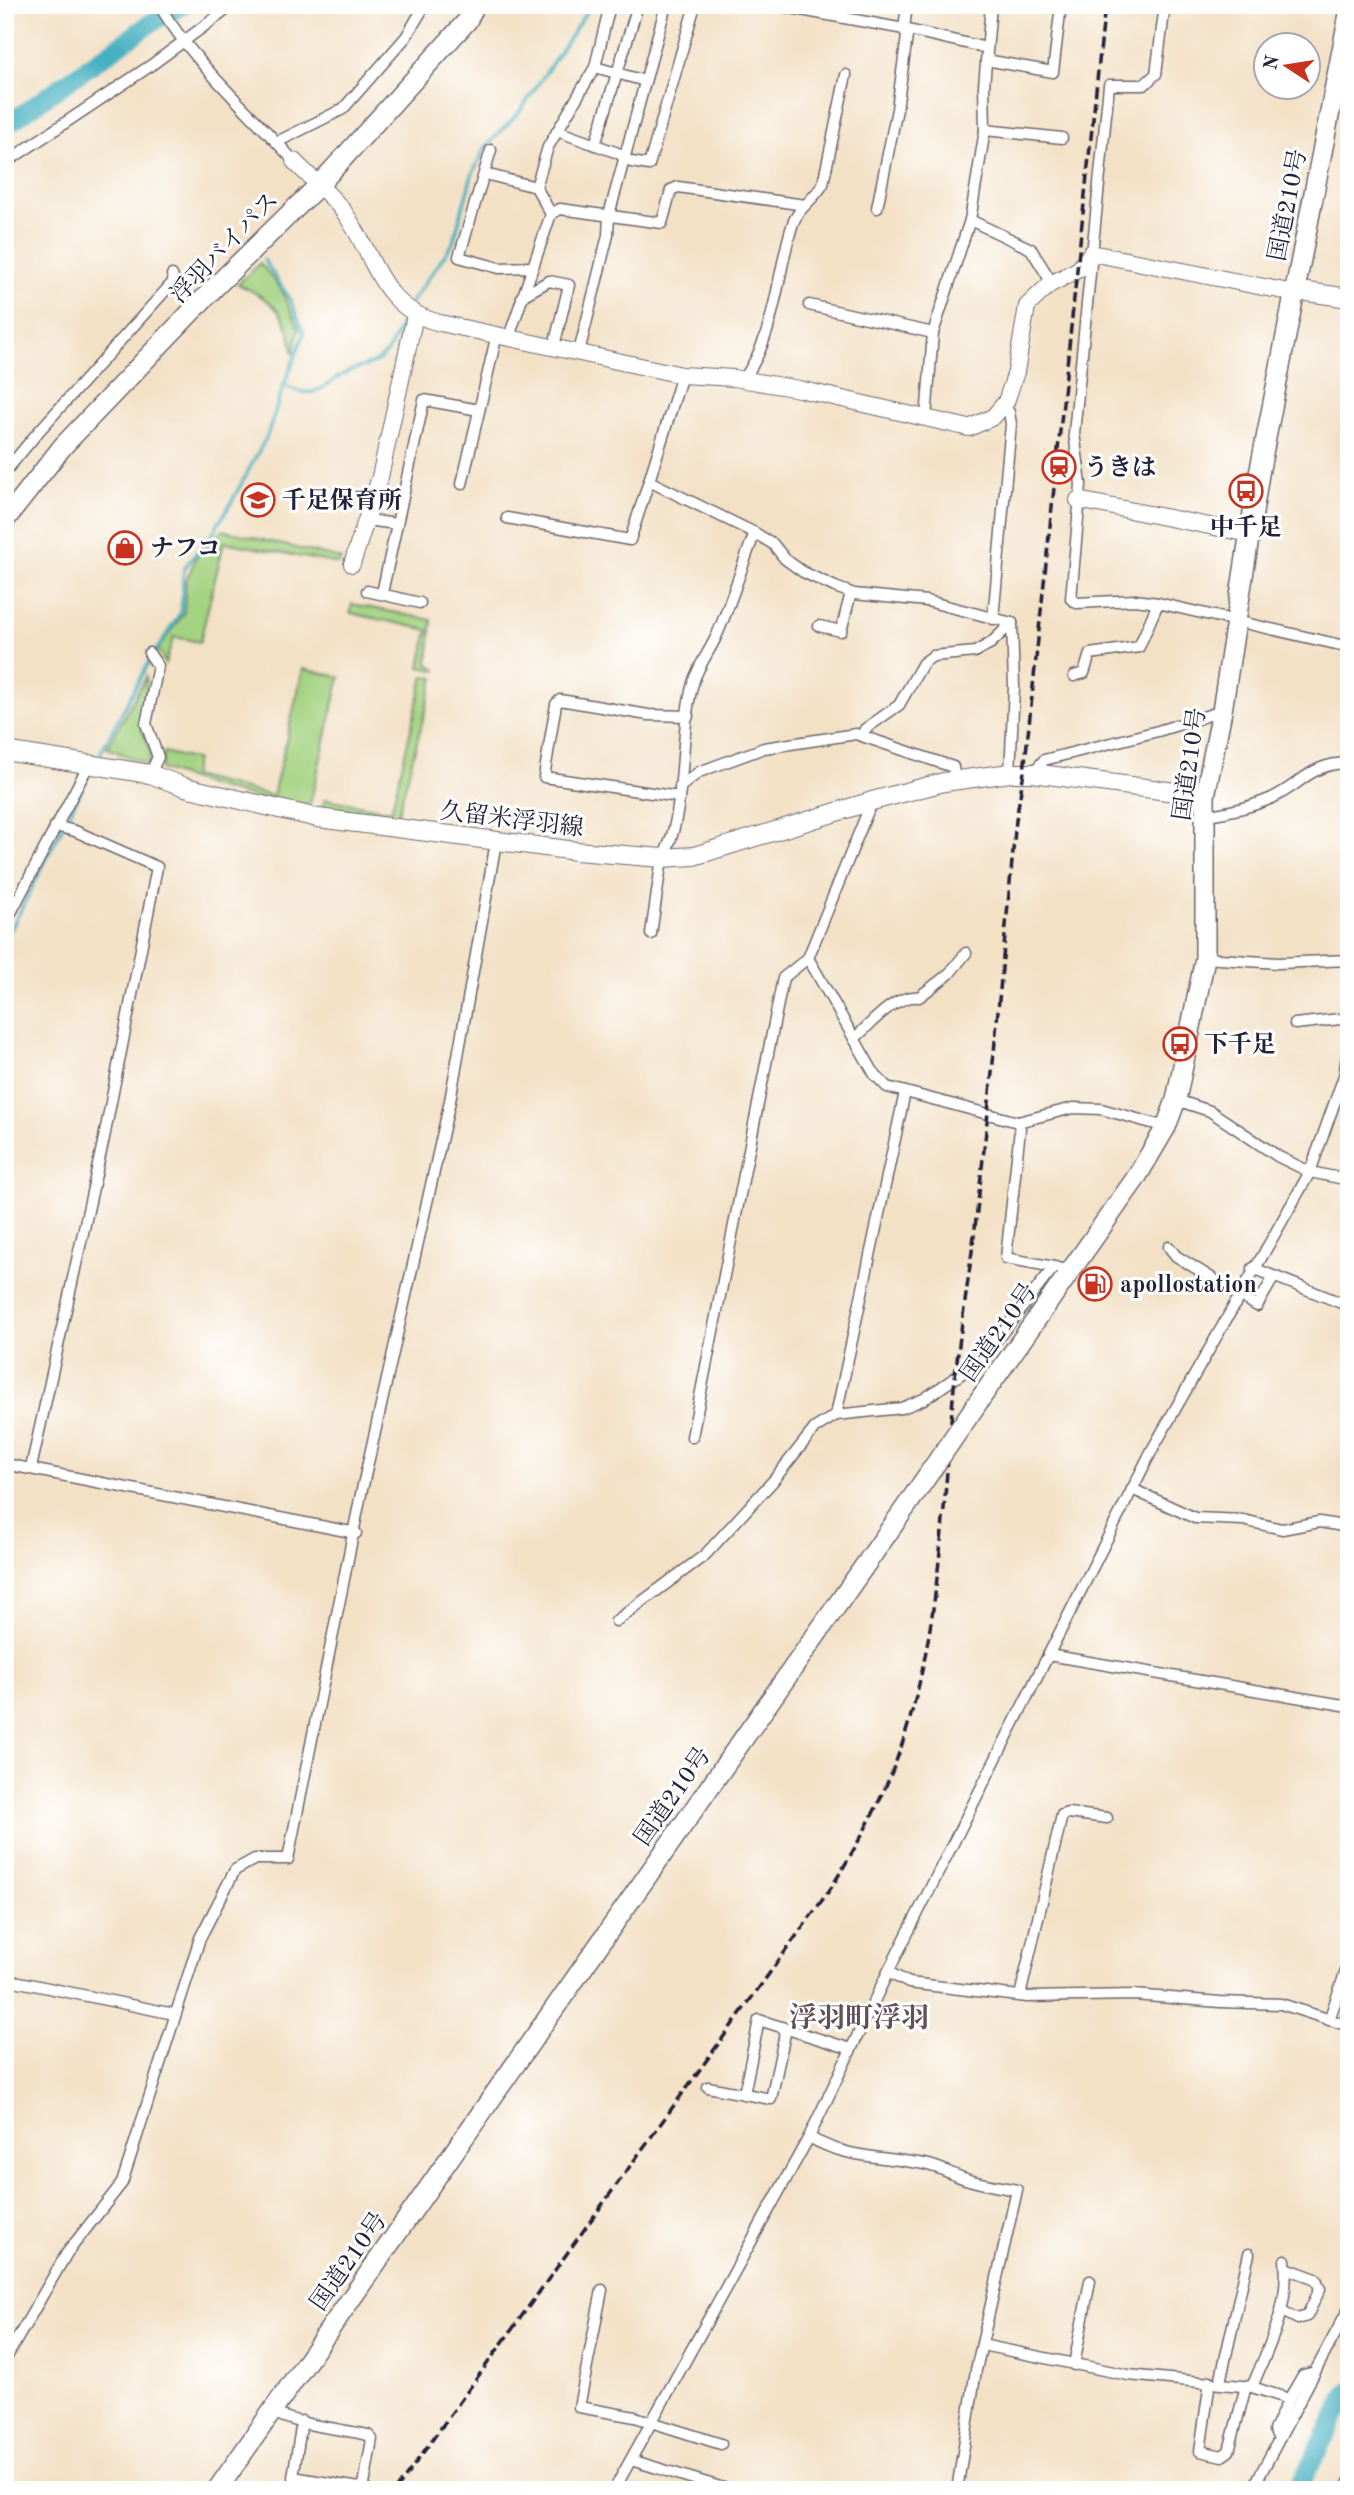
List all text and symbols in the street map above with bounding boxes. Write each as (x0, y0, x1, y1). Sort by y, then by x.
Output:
north arrow (1252, 32, 1322, 102)
text: N (1262, 53, 1284, 72)
street label: 国道210号 (1263, 147, 1312, 264)
street label: 浮羽バイパス (165, 186, 284, 308)
station icon: うきは (1040, 448, 1078, 486)
place label: うきは (1084, 455, 1156, 481)
bus stop icon: 中千足 (1227, 472, 1265, 510)
school or university icon: 千足保育所 (239, 481, 277, 519)
place label: 千足保育所 (282, 487, 402, 514)
place label: 中千足 (1210, 514, 1282, 541)
shop icon: ナフコ (106, 529, 144, 567)
place label: ナフコ (150, 537, 221, 562)
street label: 国道210号 (1168, 706, 1211, 822)
street label: 久留米浮羽線 (439, 797, 585, 842)
bus stop icon: 下千足 (1161, 1025, 1199, 1063)
place label: 下千足 (1204, 1031, 1276, 1058)
fuel station icon: apollostation (1076, 1265, 1114, 1303)
place label: apollostation (1120, 1274, 1257, 1298)
street label: 国道210号 (955, 1278, 1042, 1387)
street label: 国道210号 (629, 1742, 716, 1851)
district label: 浮羽町浮羽 (789, 2002, 929, 2034)
street label: 国道210号 (305, 2207, 392, 2316)

